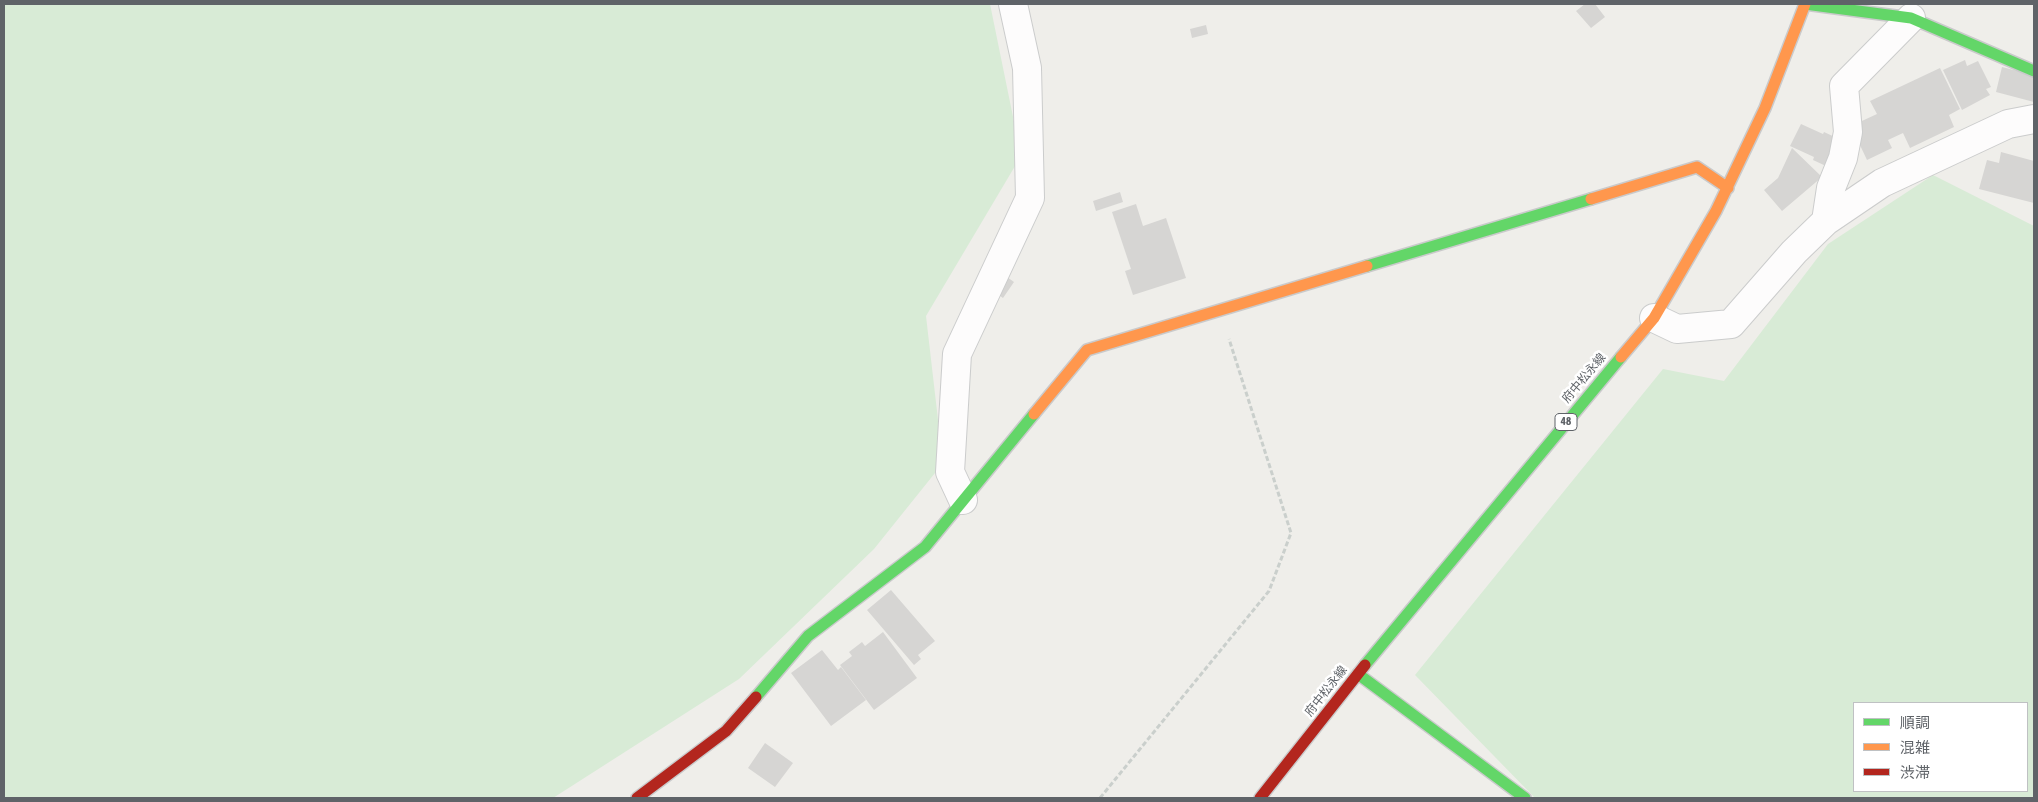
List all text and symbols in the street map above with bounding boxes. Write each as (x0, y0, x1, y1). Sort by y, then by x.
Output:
street label: 府中松永線 (1559, 350, 1609, 406)
road number: 48 (1555, 414, 1577, 431)
street label: 府中松永線 (1302, 663, 1350, 719)
legend (1853, 702, 2028, 792)
text: 順調 (1900, 714, 1930, 731)
text: 混雑 (1900, 739, 1930, 756)
text: 渋滞 (1900, 764, 1930, 781)

